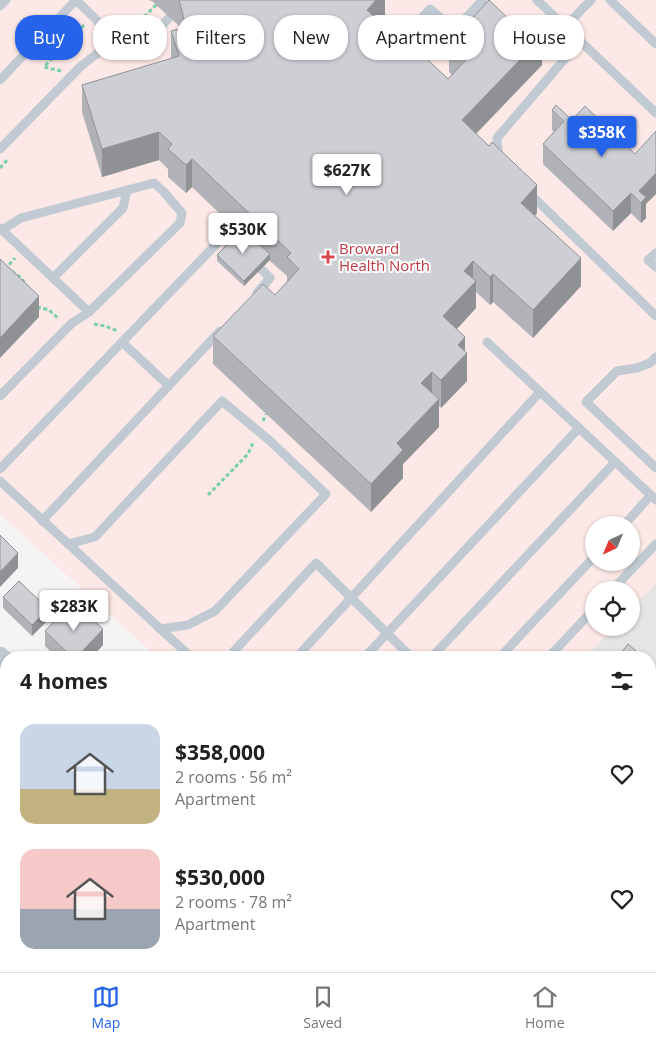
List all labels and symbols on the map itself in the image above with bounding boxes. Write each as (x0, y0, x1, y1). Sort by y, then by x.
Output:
pin: $358K (567, 116, 637, 158)
pin: $627K (312, 154, 382, 196)
pin: $530K (208, 212, 278, 255)
place label: Broward Health North (339, 238, 430, 275)
marker: Broward Health North (321, 250, 335, 264)
north arrow (585, 516, 640, 571)
pin: $283K (39, 590, 109, 632)

